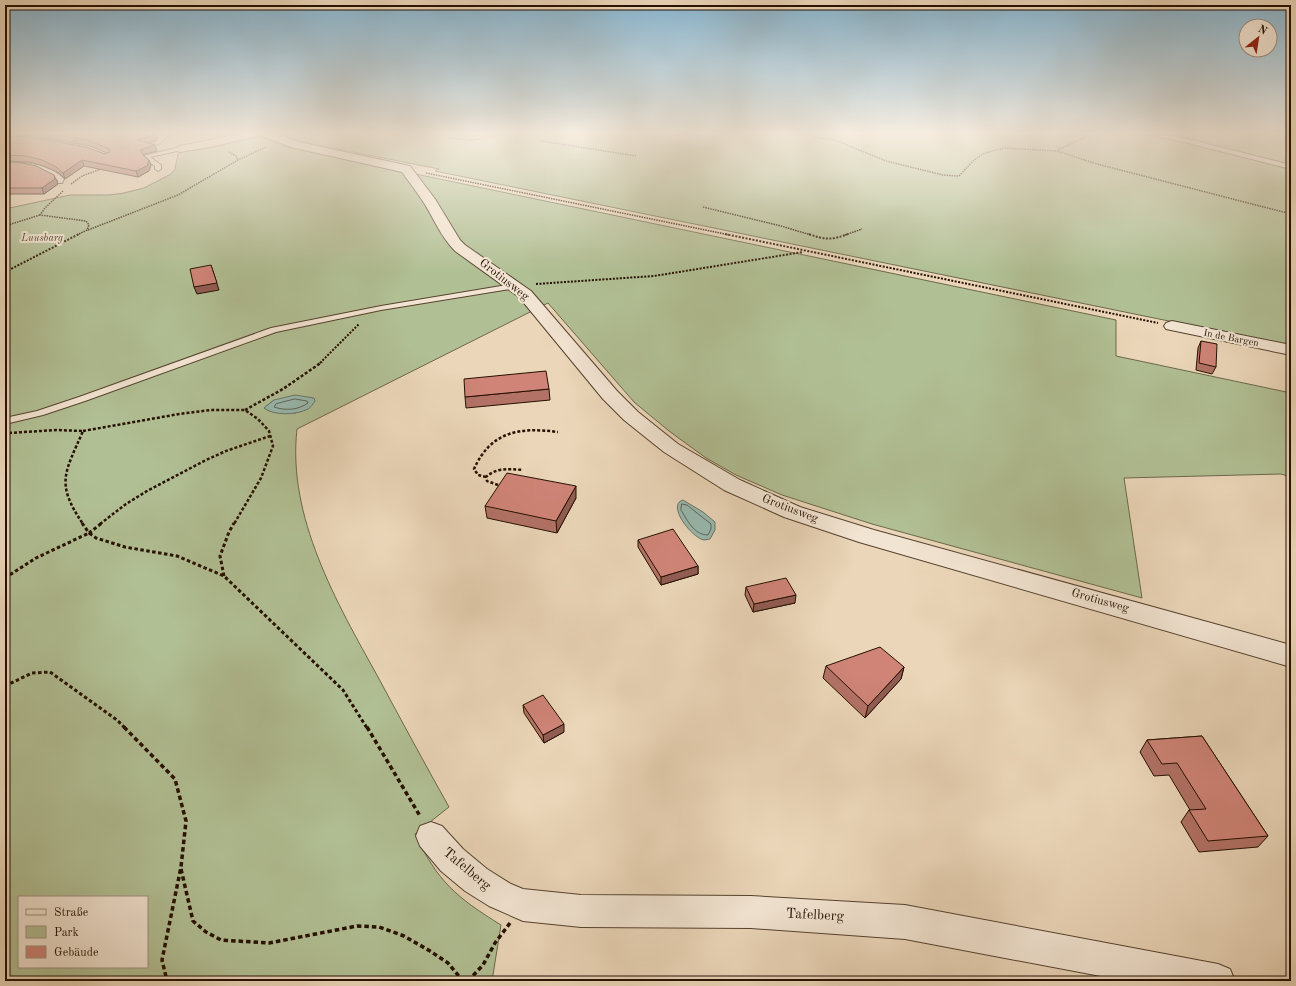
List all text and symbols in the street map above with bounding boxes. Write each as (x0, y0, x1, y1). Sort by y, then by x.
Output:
north arrow (1238, 18, 1278, 58)
text: N (1256, 24, 1269, 38)
park label: Luusbarg (20, 233, 63, 244)
street label: Grotiusweg (477, 257, 531, 303)
street label: In de Bargen (1203, 328, 1260, 348)
street label: Grotiusweg (760, 493, 820, 525)
street label: Grotiusweg (1070, 587, 1131, 615)
street label: Tafelberg (440, 845, 494, 893)
legend (18, 896, 148, 968)
street label: Tafelberg (786, 906, 845, 924)
text: Straße (54, 907, 89, 919)
text: Park (54, 927, 79, 939)
text: Gebäude (54, 947, 99, 959)

